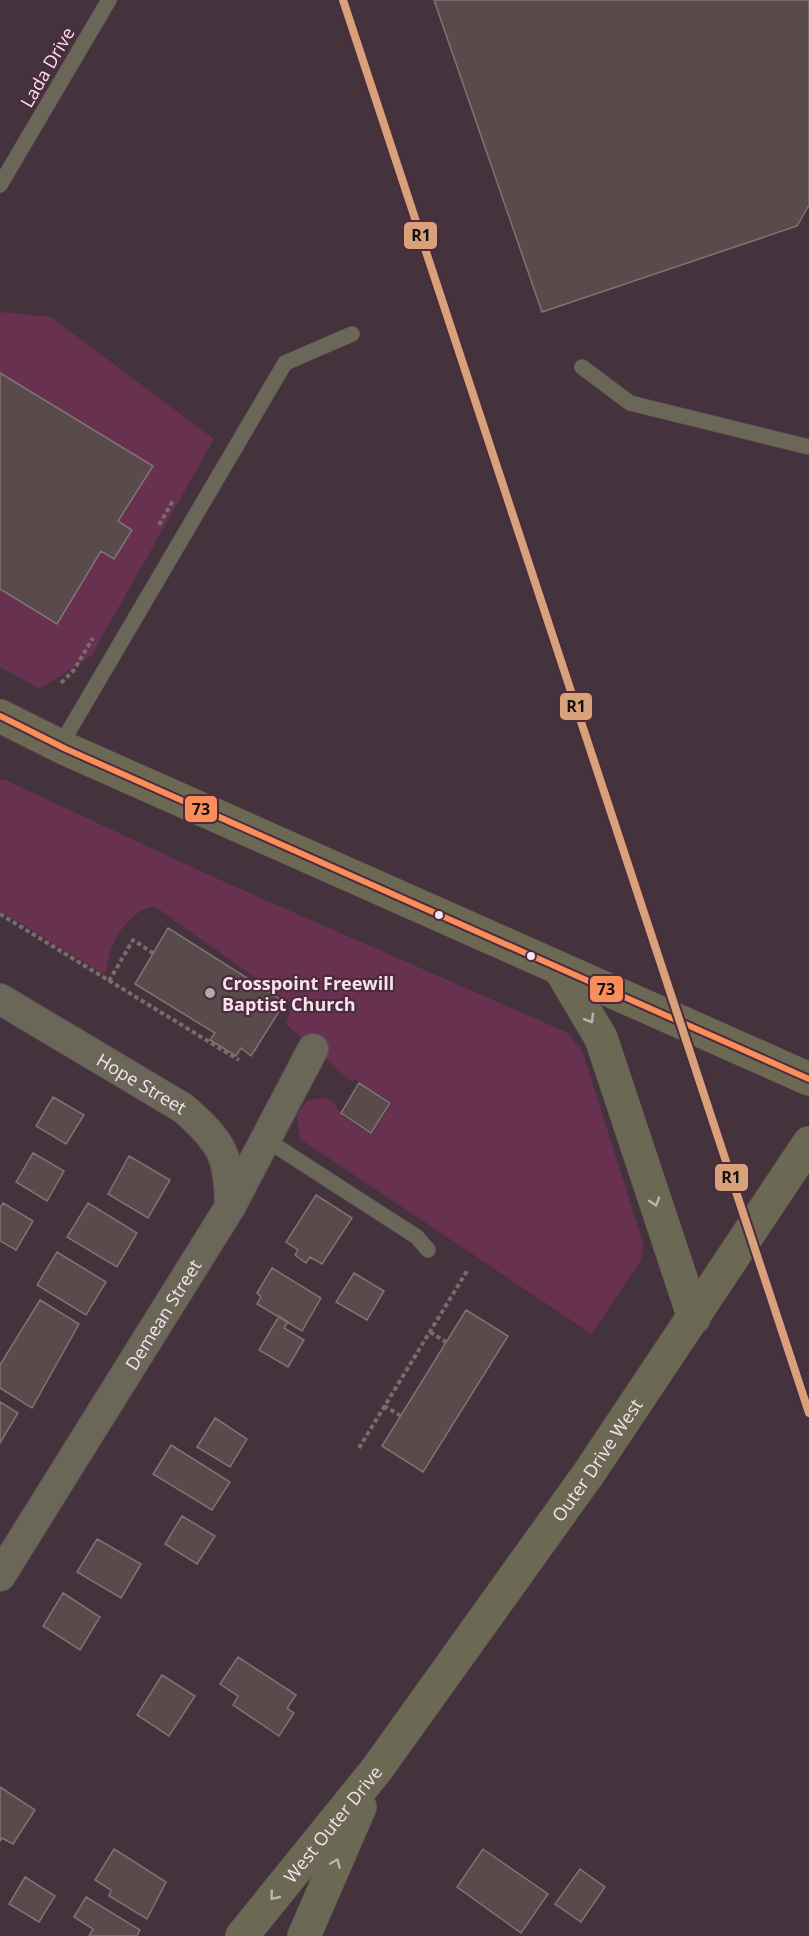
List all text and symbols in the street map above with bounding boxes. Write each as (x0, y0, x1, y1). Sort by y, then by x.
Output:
street label: Lada Drive (14, 22, 80, 112)
line badge: R1 (403, 221, 438, 250)
text: R1 (411, 224, 431, 246)
line badge: R1 (559, 692, 593, 721)
text: R1 (566, 695, 586, 717)
line badge: 73 (184, 795, 218, 823)
text: 73 (192, 798, 210, 820)
unlabelled marker (433, 909, 445, 921)
unlabelled marker (525, 950, 537, 962)
place label: Crosspoint Freewill Baptist Church (222, 971, 394, 1016)
line badge: 73 (589, 975, 624, 1003)
text: 73 (597, 978, 615, 1000)
marker: Crosspoint Freewill Baptist Church (203, 986, 217, 1000)
one-way arrow (582, 1013, 594, 1023)
street label: Hope Street (93, 1047, 191, 1119)
line badge: R1 (714, 1163, 749, 1192)
text: R1 (721, 1166, 741, 1188)
one-way arrow (648, 1196, 660, 1207)
street label: Demean Street (119, 1255, 206, 1374)
street label: Outer Drive West (546, 1394, 647, 1526)
street label: West Outer Drive (278, 1760, 387, 1888)
one-way arrow (329, 1858, 341, 1869)
one-way arrow (270, 1889, 281, 1900)

